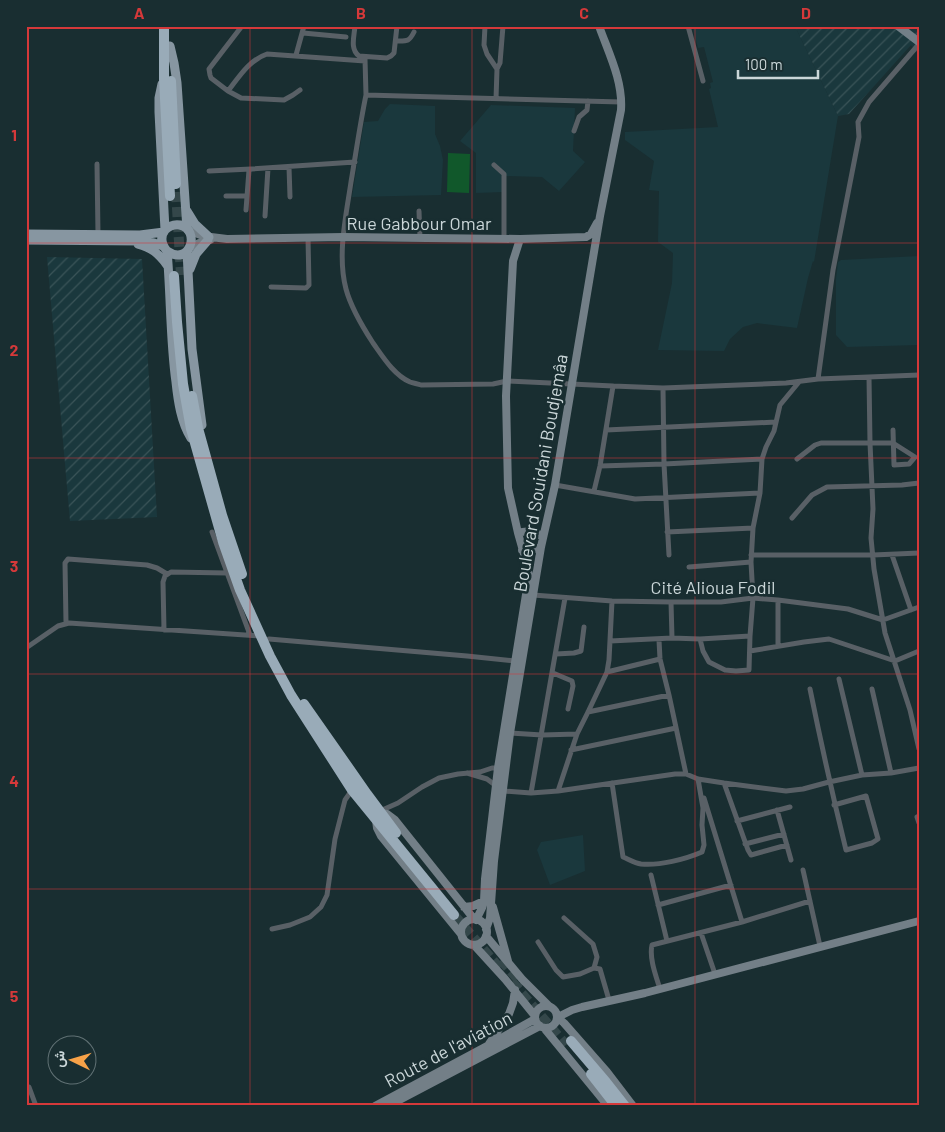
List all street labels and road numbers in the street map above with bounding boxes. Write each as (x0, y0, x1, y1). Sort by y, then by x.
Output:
street label: Rue Gabbour Omar (347, 212, 492, 234)
street label: Boulevard Souidani Boudjemâa (508, 352, 572, 594)
street label: Cité Alioua Fodil (651, 576, 775, 598)
street label: Route de l'aviation (380, 1006, 516, 1092)

